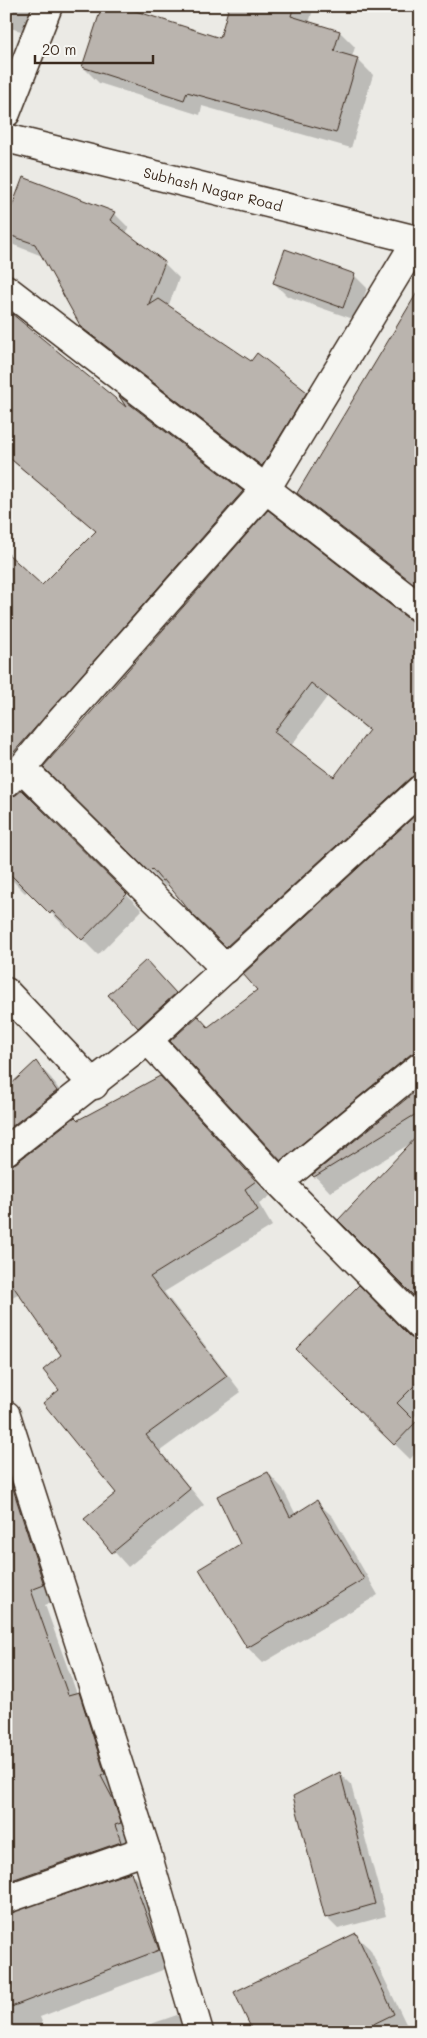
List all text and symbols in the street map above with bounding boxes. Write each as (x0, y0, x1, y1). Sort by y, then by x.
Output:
scale bar (35, 32, 152, 64)
text: 20 m (42, 39, 76, 59)
street label: Subhash Nagar Road (142, 163, 285, 215)

